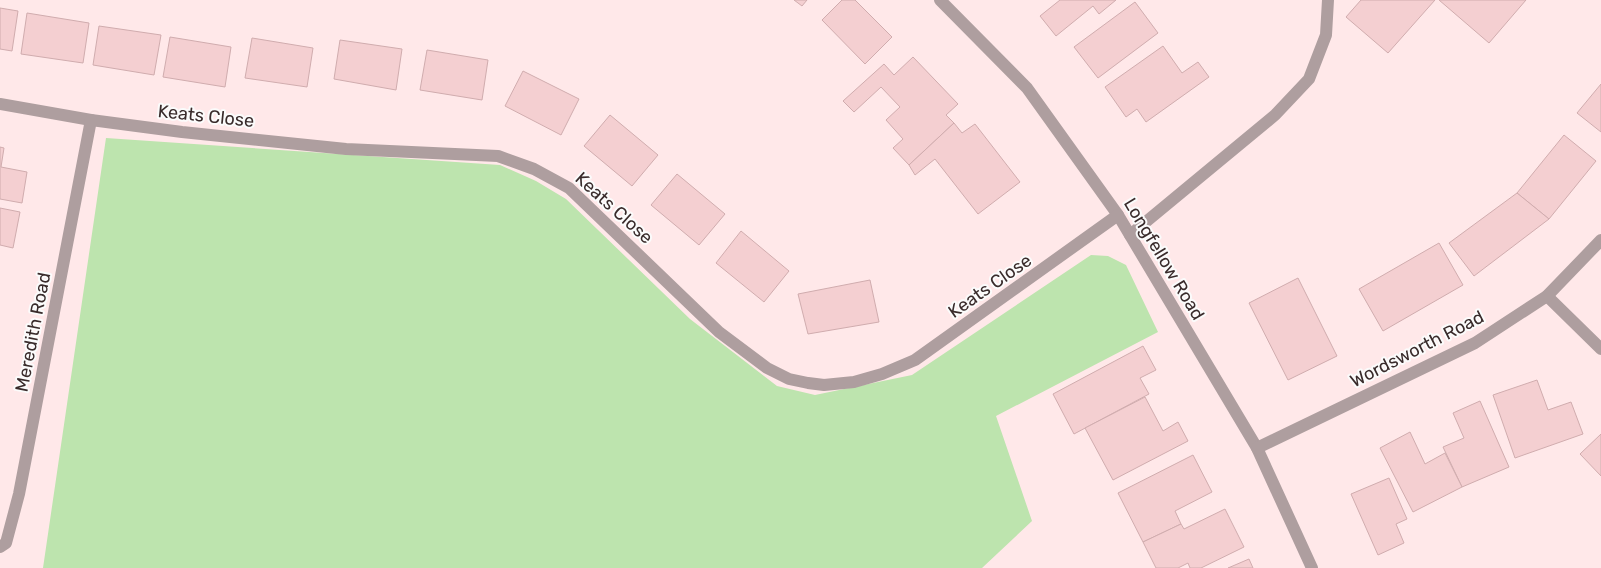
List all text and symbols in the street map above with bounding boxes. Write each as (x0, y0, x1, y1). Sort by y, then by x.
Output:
street label: Keats Close (157, 100, 255, 132)
street label: Keats Close (571, 167, 657, 249)
street label: Longfellow Road (1119, 194, 1209, 324)
street label: Keats Close (944, 249, 1036, 323)
street label: Meredith Road (11, 270, 55, 394)
street label: Wordsworth Road (1346, 306, 1488, 392)

